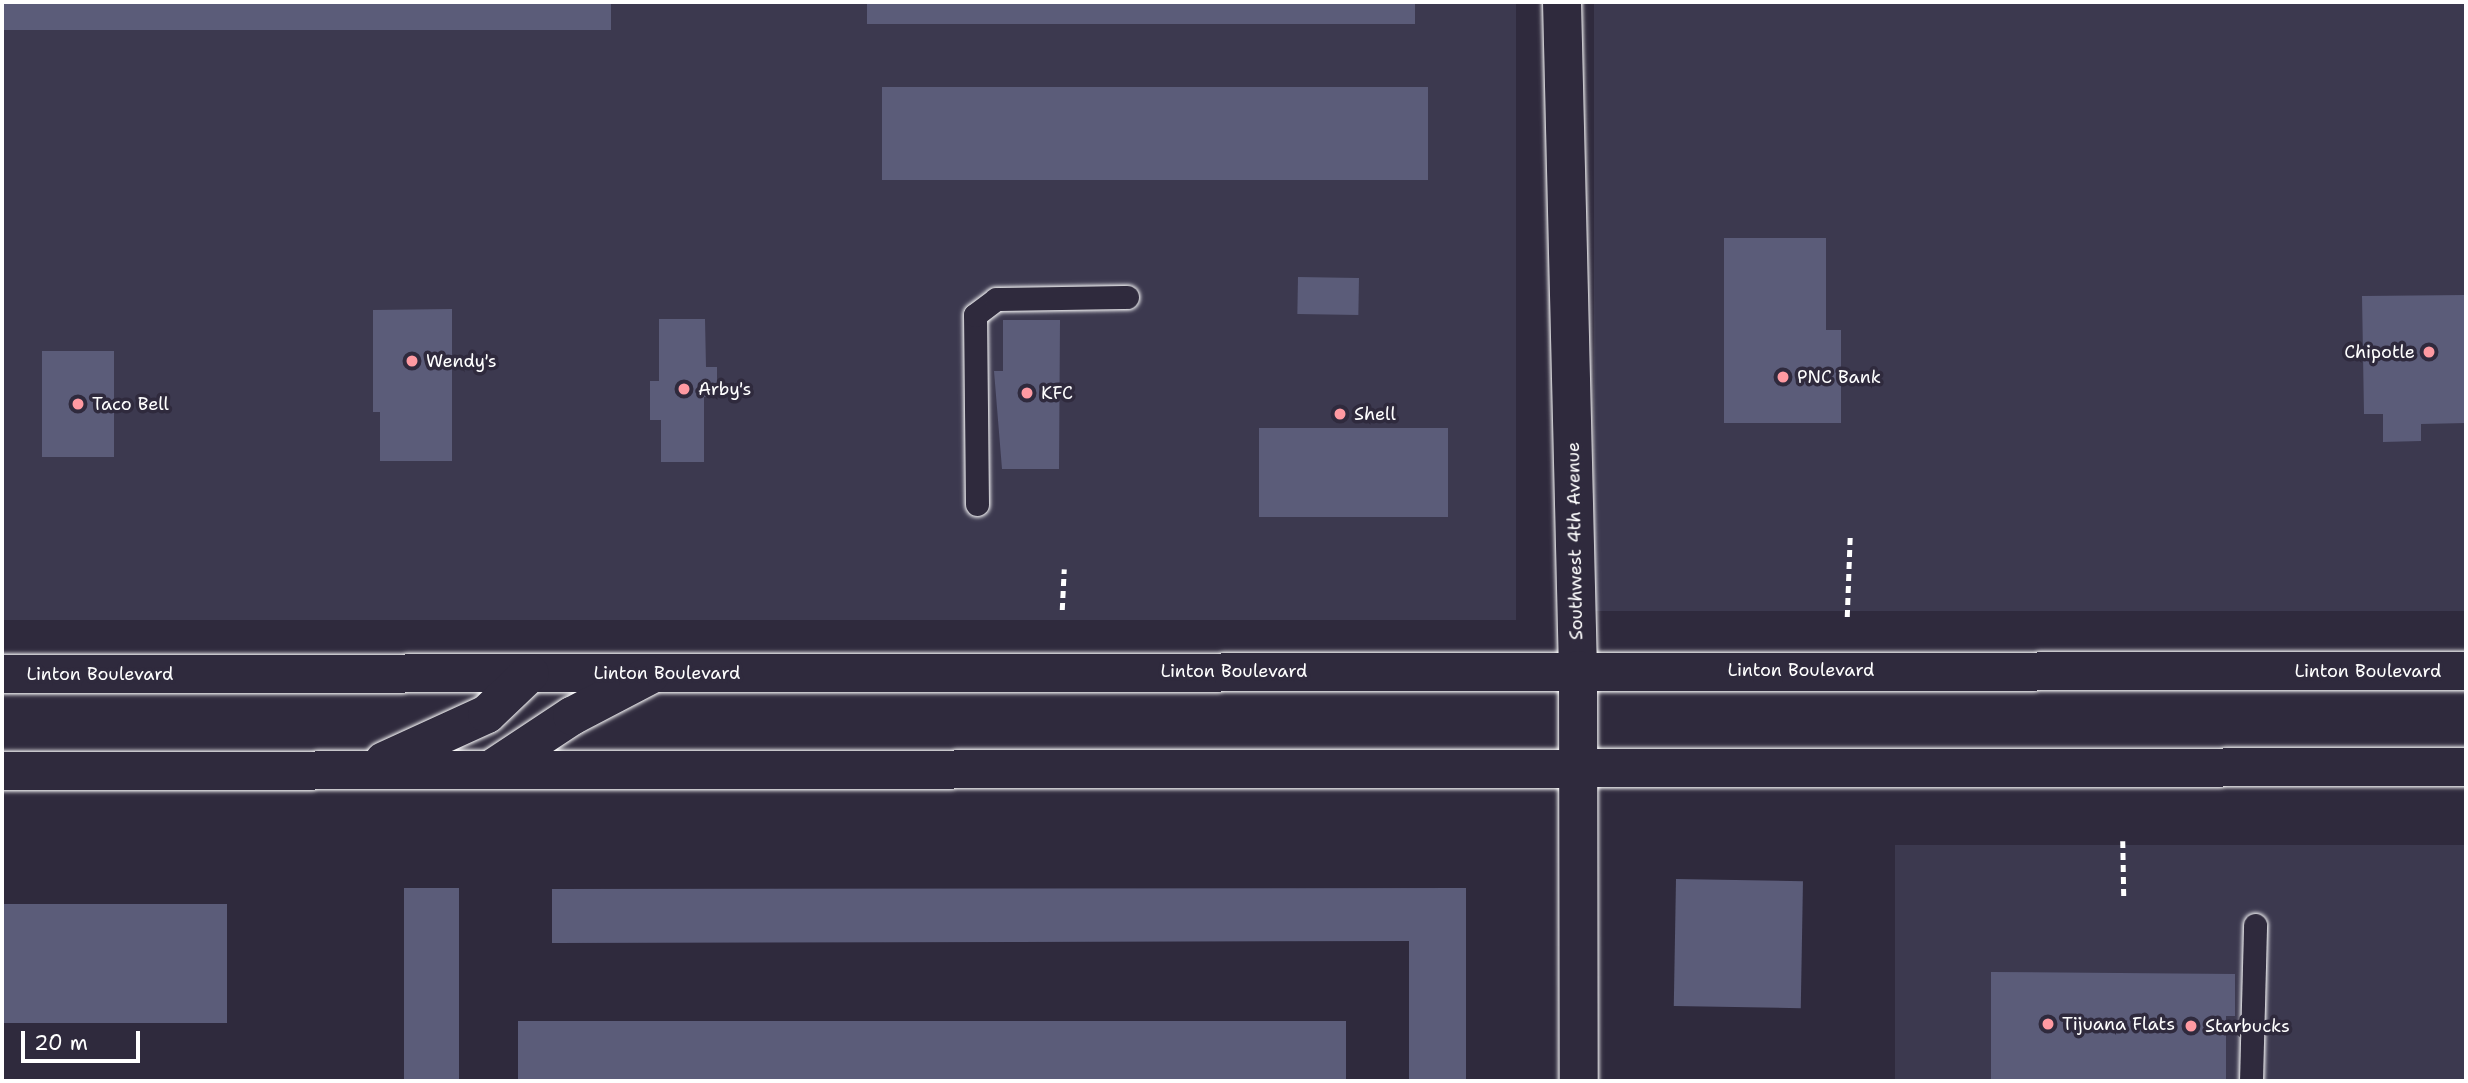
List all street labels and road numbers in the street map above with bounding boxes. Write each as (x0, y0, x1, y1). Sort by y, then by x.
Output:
street label: Southwest 4th Avenue (1562, 442, 1588, 640)
street label: Linton Boulevard (1728, 659, 1874, 681)
street label: Linton Boulevard (1161, 660, 1307, 682)
street label: Linton Boulevard (2295, 660, 2441, 682)
street label: Linton Boulevard (594, 662, 740, 684)
street label: Linton Boulevard (27, 663, 173, 685)

